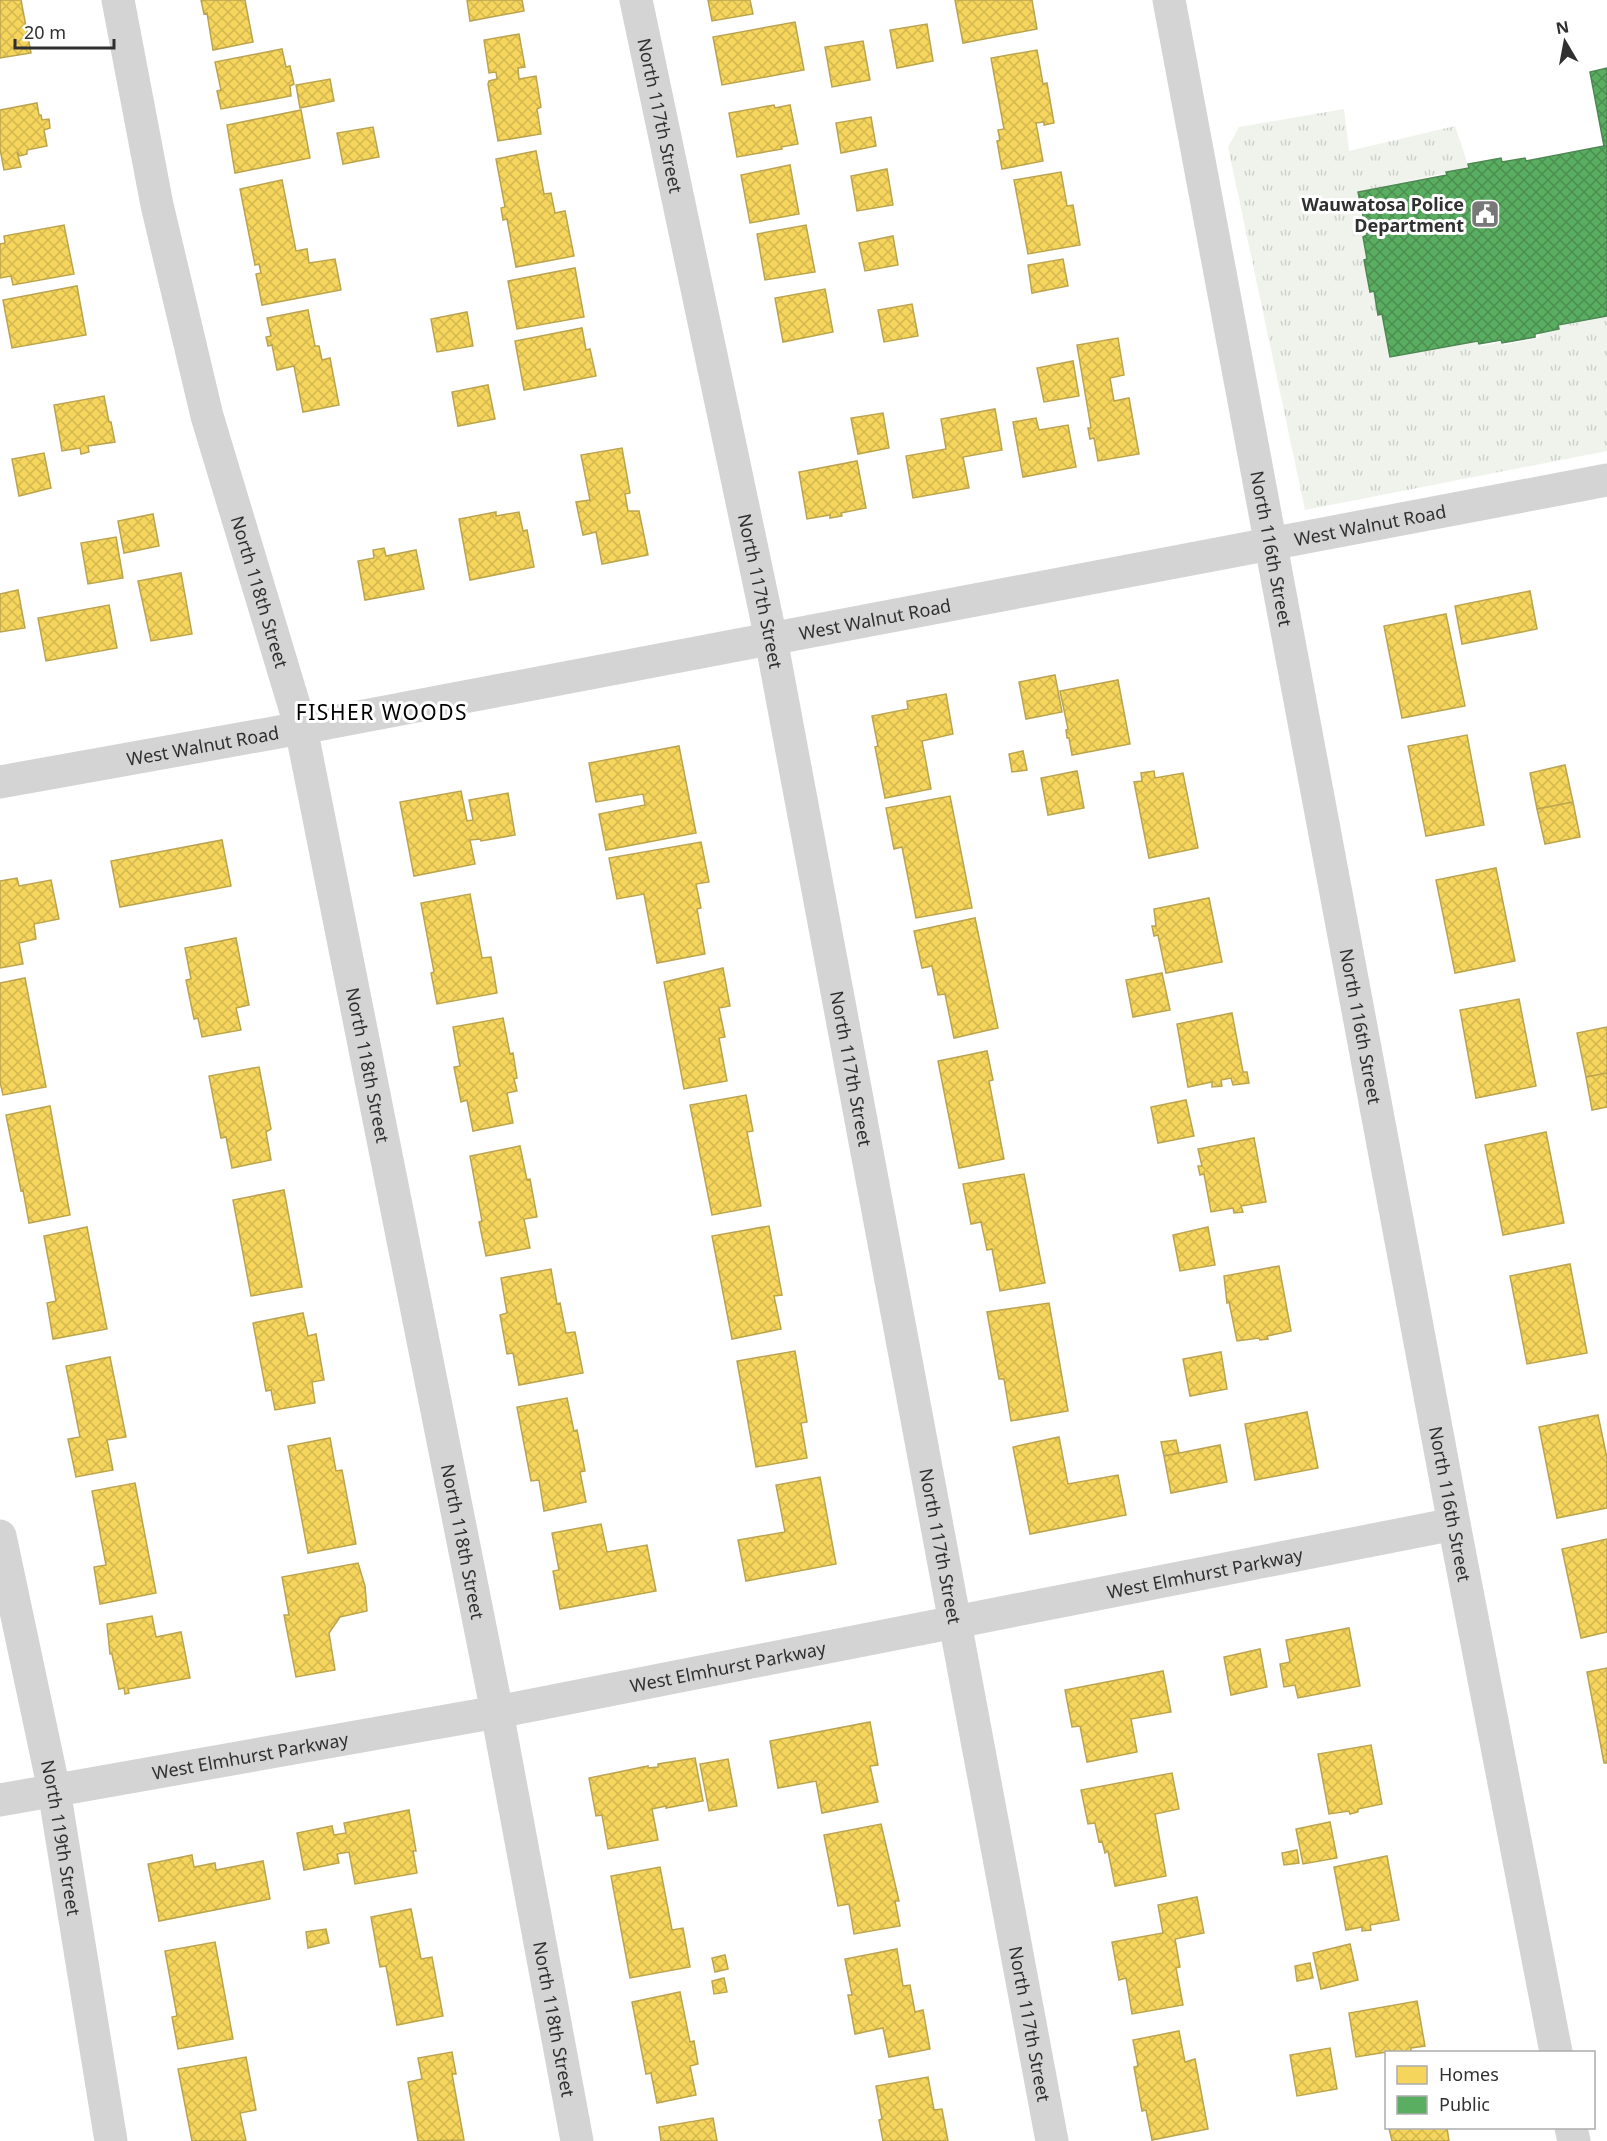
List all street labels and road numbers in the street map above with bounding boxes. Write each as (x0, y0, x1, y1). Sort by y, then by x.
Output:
street label: North 117th Street (632, 36, 689, 196)
street label: North 116th Street (1245, 469, 1298, 629)
street label: West Walnut Road (1292, 499, 1448, 551)
street label: North 117th Street (733, 511, 788, 671)
street label: North 118th Street (226, 513, 294, 671)
street label: West Walnut Road (797, 593, 953, 645)
street label: West Walnut Road (125, 720, 281, 771)
street label: North 116th Street (1335, 946, 1387, 1106)
street label: North 118th Street (341, 985, 395, 1145)
street label: North 117th Street (825, 989, 878, 1149)
street label: North 116th Street (1424, 1424, 1477, 1584)
street label: North 118th Street (436, 1462, 490, 1622)
street label: North 117th Street (914, 1466, 967, 1626)
street label: West Elmhurst Parkway (1105, 1542, 1305, 1604)
street label: West Elmhurst Parkway (628, 1636, 829, 1698)
street label: West Elmhurst Parkway (150, 1726, 351, 1785)
street label: North 119th Street (36, 1758, 86, 1918)
street label: North 118th Street (528, 1939, 581, 2099)
street label: North 117th Street (1004, 1944, 1056, 2104)

